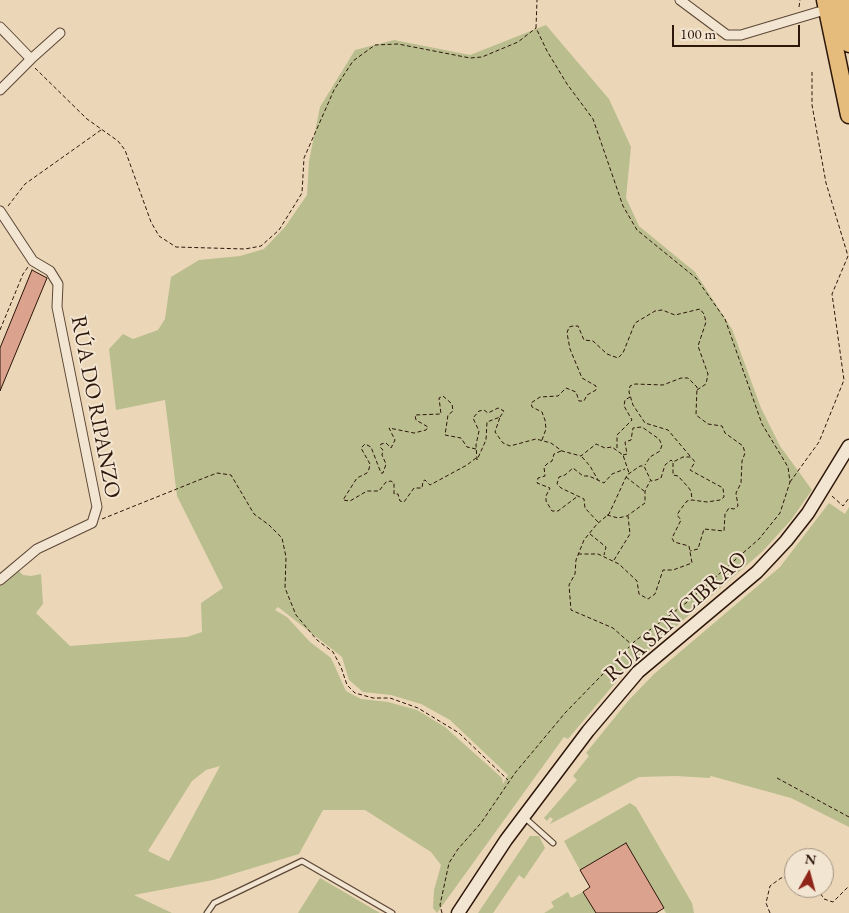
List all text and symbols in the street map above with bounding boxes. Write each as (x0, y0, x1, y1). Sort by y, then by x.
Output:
scale bar (674, 15, 802, 47)
text: 100 m (680, 24, 716, 43)
street label: RÚA DO RIPANZO (64, 314, 126, 500)
street label: RÚA SAN CIBRAO (599, 546, 753, 688)
north arrow (784, 848, 834, 898)
text: N (804, 849, 817, 869)

